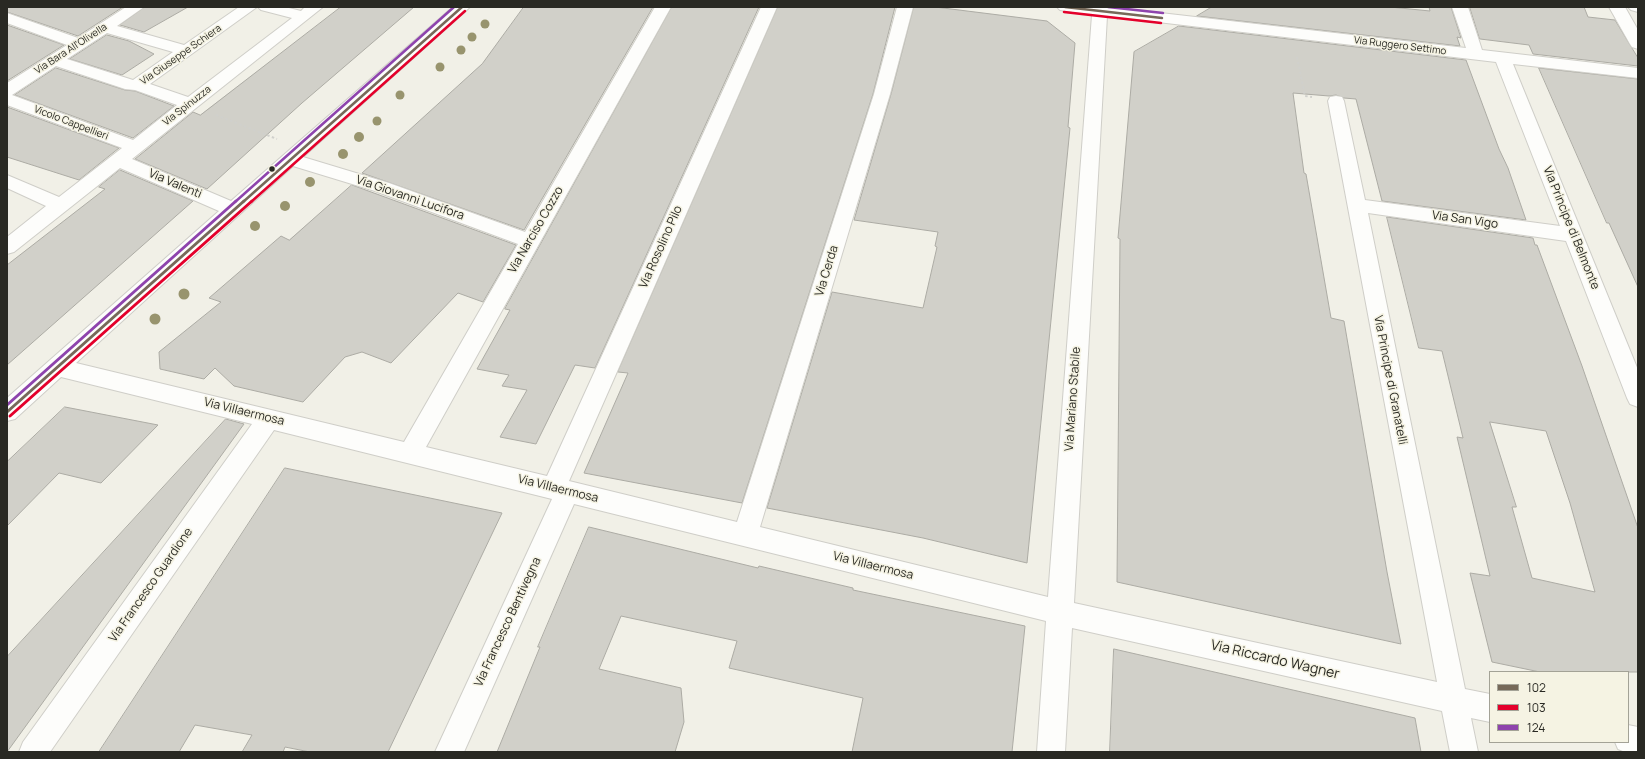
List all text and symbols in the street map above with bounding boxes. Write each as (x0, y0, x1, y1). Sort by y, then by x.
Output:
street label: Via Bara All'Olivella (32, 21, 110, 77)
street label: Via Giuseppe Schiera (138, 22, 224, 88)
street label: Via Ruggero Settimo (1353, 34, 1447, 58)
street label: Via Spinuzza (161, 83, 213, 129)
street label: Vicolo Cappellieri (32, 103, 110, 143)
unlabelled marker (267, 164, 277, 174)
street label: Via Principe di Belmonte (1540, 164, 1602, 292)
street label: Via Valenti (146, 166, 204, 202)
street label: Via Giovanni Lucifora (354, 173, 466, 223)
street label: Via Narciso Cozzo (505, 184, 567, 276)
street label: Via Rosolino Pilo (636, 203, 686, 291)
street label: Via San Vigo (1431, 208, 1499, 232)
street label: Via Cerda (812, 244, 842, 298)
street label: Via Principe di Granatelli (1370, 314, 1410, 446)
street label: Via Mariano Stabile (1062, 346, 1084, 452)
street label: Via Villaermosa (202, 395, 286, 429)
street label: Via Villaermosa (516, 472, 600, 506)
street label: Via Francesco Guardione (106, 525, 196, 645)
street label: Via Villaermosa (831, 549, 915, 583)
street label: Via Francesco Bentivegna (472, 555, 544, 689)
street label: Via Riccardo Wagner (1209, 637, 1341, 683)
legend (1489, 671, 1629, 743)
text: 102 (1527, 679, 1546, 696)
text: 103 (1527, 699, 1546, 716)
text: 124 (1527, 719, 1545, 736)

